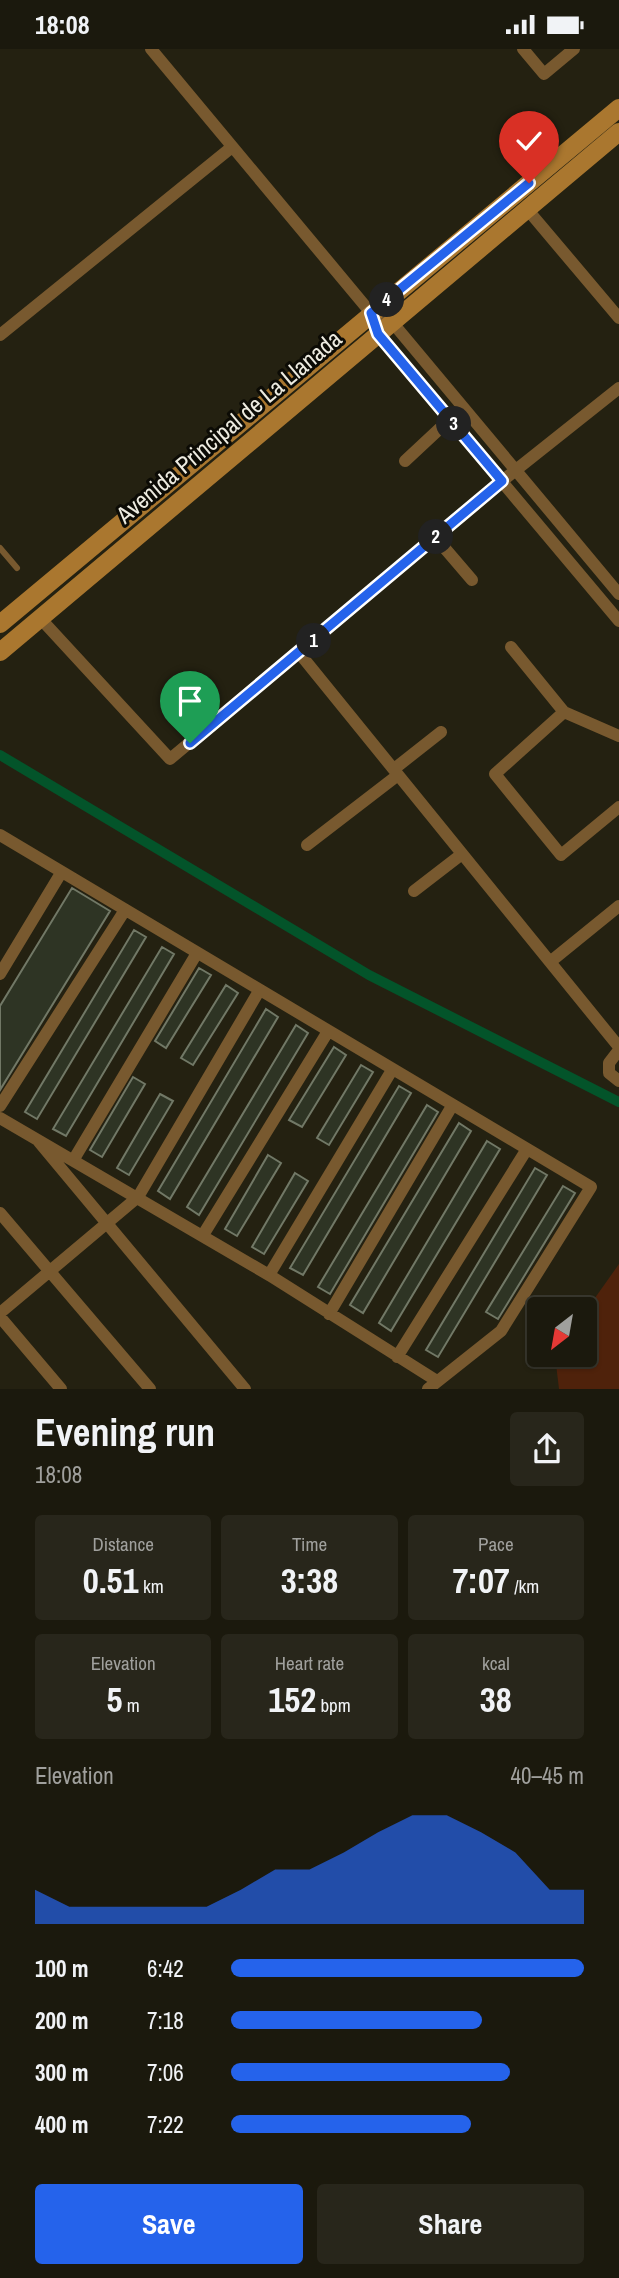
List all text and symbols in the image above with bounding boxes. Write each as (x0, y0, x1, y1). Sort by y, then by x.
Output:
text: 18:08 (35, 7, 90, 42)
pin (499, 111, 559, 183)
icon: check (510, 122, 548, 160)
pin: 4 (370, 282, 404, 317)
text: 4 (382, 286, 391, 312)
street label: Avenida Principal de La Llanada (108, 322, 348, 531)
pin: 3 (436, 407, 472, 441)
text: 3 (449, 410, 458, 436)
pin: 2 (418, 519, 453, 554)
text: 2 (431, 523, 440, 549)
pin: 1 (296, 623, 332, 659)
text: 1 (309, 627, 318, 653)
pin (160, 671, 220, 743)
icon: arrive (171, 682, 209, 720)
north arrow (527, 1297, 597, 1367)
map controls (527, 1297, 597, 1367)
text: Evening run (35, 1407, 215, 1458)
button: share (510, 1412, 584, 1486)
text: 18:08 (35, 1459, 82, 1490)
text: Distance (92, 1531, 154, 1557)
text: Time (292, 1531, 327, 1557)
text: Pace (478, 1531, 514, 1557)
text: 0.51 (83, 1557, 139, 1604)
text: 3:38 (281, 1557, 338, 1604)
text: 7:07 (452, 1557, 510, 1604)
text: km (139, 1573, 164, 1599)
text: /km (510, 1573, 539, 1599)
text: Elevation (91, 1650, 156, 1676)
text: Heart rate (275, 1650, 344, 1676)
text: kcal (482, 1650, 510, 1676)
text: 5 (107, 1676, 122, 1723)
text: 152 (268, 1676, 316, 1723)
text: 38 (480, 1676, 512, 1723)
text: m (122, 1692, 140, 1718)
text: bpm (316, 1692, 351, 1718)
text: Elevation (35, 1760, 114, 1791)
text: 40–45 m (511, 1760, 584, 1791)
text: 100 m (35, 1953, 88, 1984)
text: 6:42 (147, 1953, 184, 1984)
text: 200 m (35, 2005, 88, 2036)
text: 7:18 (147, 2005, 184, 2036)
text: 300 m (35, 2057, 88, 2088)
text: 7:06 (147, 2057, 184, 2088)
text: 400 m (35, 2109, 88, 2140)
text: 7:22 (147, 2109, 184, 2140)
button: Save (35, 2184, 303, 2264)
button: Share (317, 2184, 584, 2264)

